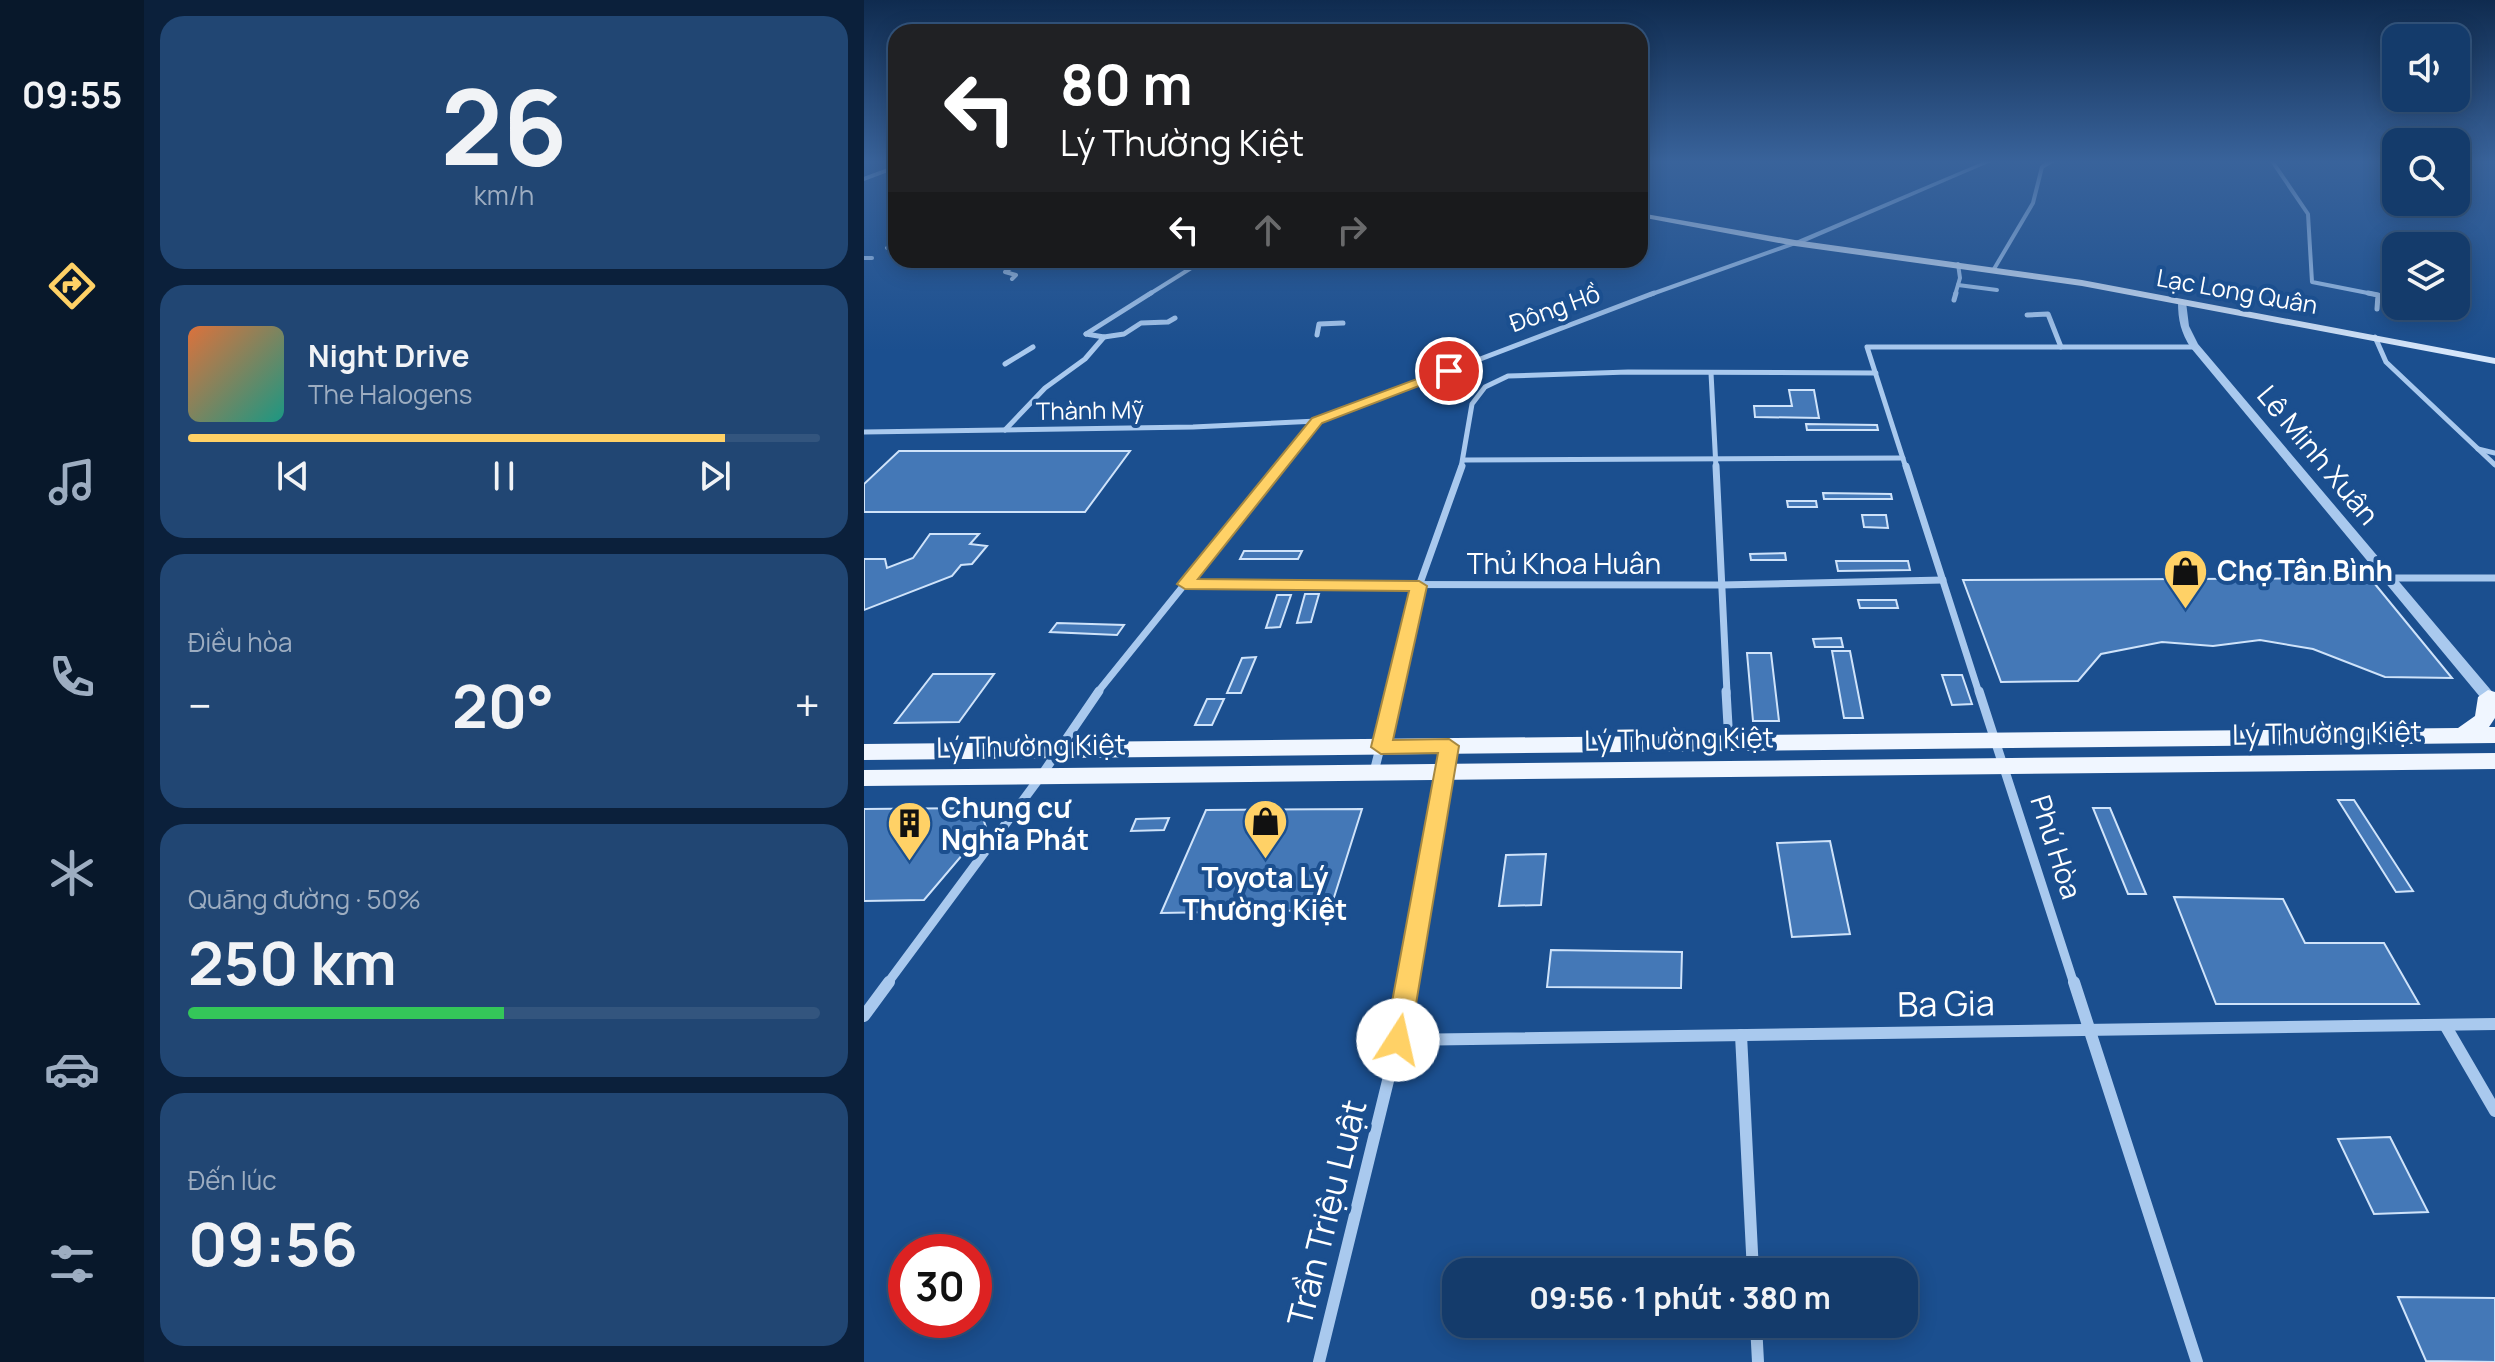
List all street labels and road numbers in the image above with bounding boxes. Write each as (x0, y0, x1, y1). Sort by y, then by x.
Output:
street label: Lạc Long Quân (2154, 260, 2320, 321)
street label: Đông Hồ (1505, 276, 1604, 339)
street label: Lê Minh Xuân (2249, 377, 2388, 532)
street label: Thành Mỹ (1036, 392, 1145, 427)
street label: Thủ Khoa Huân (1467, 544, 1661, 582)
street label: Lý Thường Kiệt (2232, 711, 2422, 753)
street label: Lý Thường Kiệt (1584, 717, 1774, 759)
street label: Lý Thường Kiệt (936, 724, 1126, 766)
street label: Phú Hòa (2022, 790, 2092, 903)
street label: Ba Gia (1897, 979, 1995, 1027)
street label: Trần Triệu Luật (1276, 1095, 1376, 1331)

